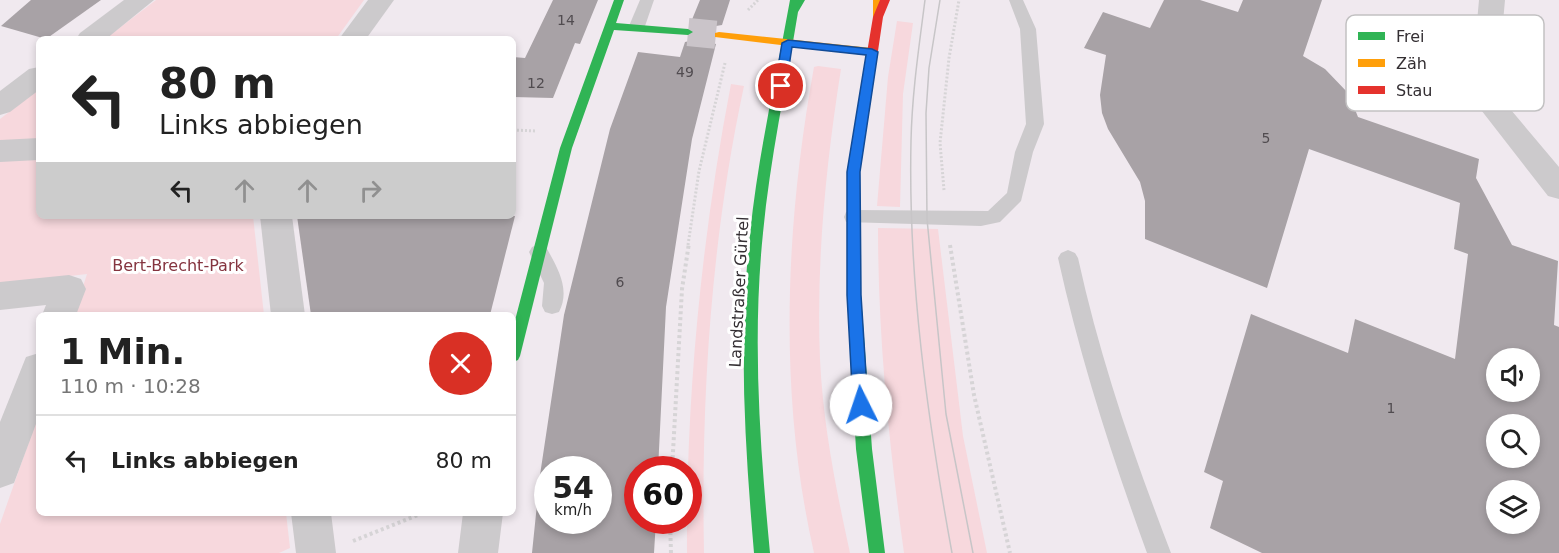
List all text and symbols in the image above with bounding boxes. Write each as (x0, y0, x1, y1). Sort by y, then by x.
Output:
house number: 14 (557, 12, 575, 28)
legend (1346, 15, 1544, 111)
text: Frei (1396, 27, 1425, 46)
text: Zäh (1396, 54, 1427, 73)
text: 80 m (159, 59, 276, 108)
icon: left (60, 60, 138, 138)
pin (755, 60, 806, 111)
house number: 49 (676, 64, 694, 80)
icon: arrive (764, 69, 797, 102)
house number: 12 (527, 75, 545, 91)
text: Stau (1396, 81, 1432, 100)
text: Links abbiegen (159, 109, 363, 140)
house number: 5 (1262, 130, 1270, 146)
icon: left (165, 174, 198, 207)
icon: ahead (228, 174, 261, 207)
icon: ahead (291, 174, 324, 207)
icon: right (354, 174, 387, 207)
street label: Landstraßer Gürtel (726, 216, 752, 368)
park label: Bert-Brecht-Park (112, 256, 244, 275)
house number: 6 (616, 274, 625, 290)
text: 1 Min. (60, 331, 185, 372)
button: close (429, 332, 492, 395)
map controls (1486, 348, 1540, 534)
button: sound (1486, 348, 1540, 402)
position arrow (829, 373, 893, 437)
text: 110 m · 10:28 (60, 374, 201, 398)
house number: 1 (1387, 400, 1395, 416)
button: search (1486, 414, 1540, 468)
icon: left (60, 444, 93, 477)
text: Links abbiegen (111, 448, 299, 473)
text: 80 m (436, 448, 492, 473)
speed limit sign: 60 (624, 456, 702, 534)
text: 54 (552, 470, 594, 505)
button: layers (1486, 480, 1540, 534)
text: km/h (554, 501, 592, 519)

